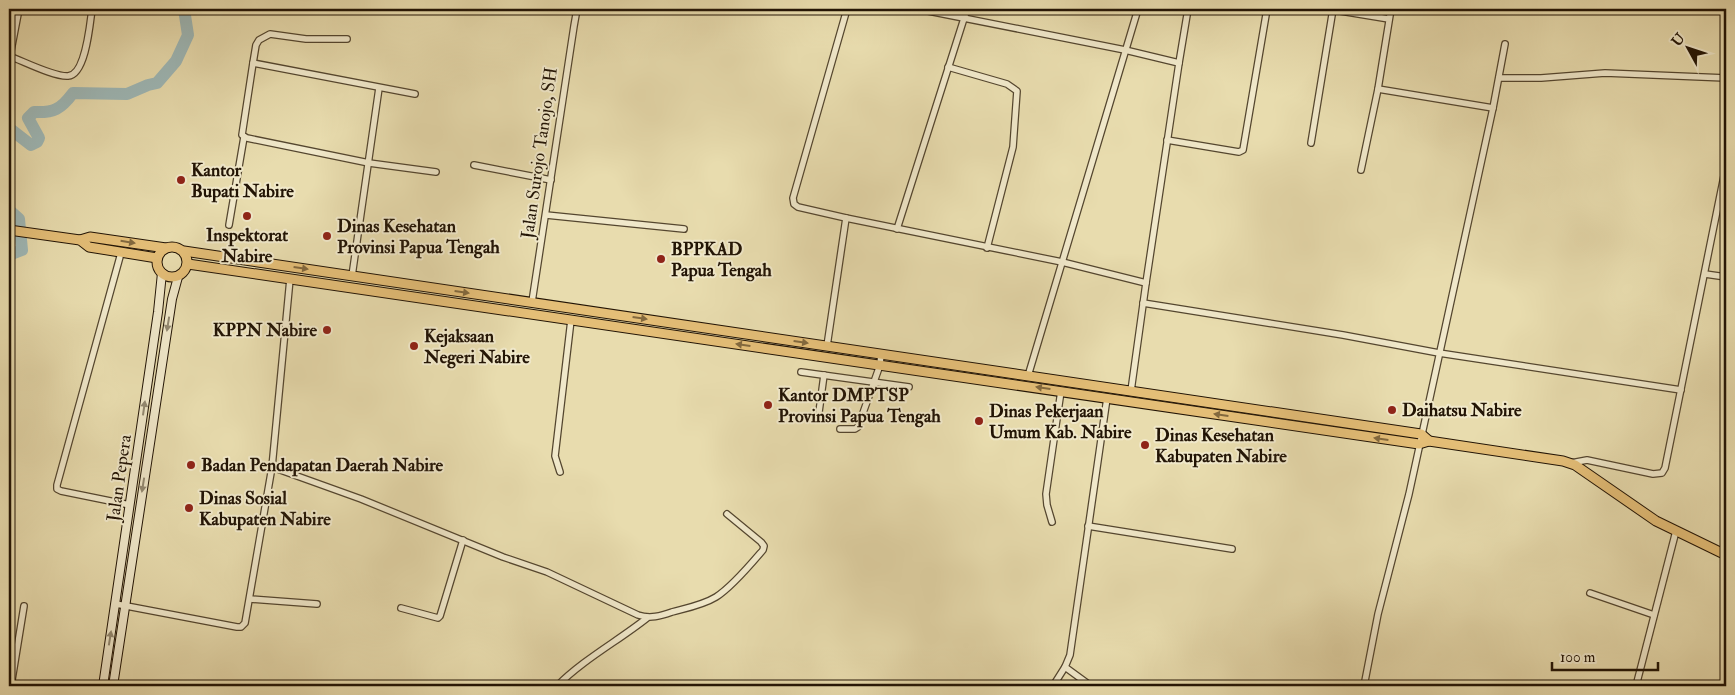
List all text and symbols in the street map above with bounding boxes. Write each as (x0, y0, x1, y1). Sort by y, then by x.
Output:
north arrow (1662, 22, 1712, 72)
text: U (1668, 30, 1689, 50)
street label: Jalan Surojo Tanojo, SH (516, 66, 563, 241)
place label: Kantor Bupati Nabire (191, 159, 294, 203)
marker: Kantor Bupati Nabire (175, 174, 187, 186)
marker: Inspektorat Nabire (241, 210, 253, 222)
place label: Dinas Kesehatan Provinsi Papua Tengah (337, 215, 500, 259)
place label: Inspektorat Nabire (206, 224, 288, 268)
marker: Dinas Kesehatan Provinsi Papua Tengah (321, 230, 333, 242)
place label: BPPKAD Papua Tengah (671, 238, 772, 282)
one-way arrow (120, 239, 136, 247)
marker: BPPKAD Papua Tengah (655, 253, 667, 265)
one-way arrow (294, 265, 310, 273)
one-way arrow (454, 288, 470, 296)
one-way arrow (633, 314, 649, 322)
one-way arrow (164, 317, 172, 333)
place label: KPPN Nabire (213, 319, 317, 342)
marker: KPPN Nabire (321, 324, 333, 336)
place label: Kejaksaan Negeri Nabire (423, 325, 530, 369)
one-way arrow (793, 338, 809, 346)
marker: Kejaksaan Negeri Nabire (408, 340, 420, 352)
one-way arrow (735, 341, 751, 349)
place label: Kantor DMPTSP Provinsi Papua Tengah (778, 384, 941, 428)
one-way arrow (1034, 384, 1050, 392)
marker: Kantor DMPTSP Provinsi Papua Tengah (762, 399, 774, 411)
place label: Daihatsu Nabire (1402, 399, 1522, 422)
one-way arrow (141, 400, 149, 416)
place label: Dinas Pekerjaan Umum Kab. Nabire (989, 400, 1132, 444)
marker: Daihatsu Nabire (1386, 404, 1398, 416)
one-way arrow (1212, 410, 1228, 418)
marker: Dinas Pekerjaan Umum Kab. Nabire (973, 415, 985, 427)
place label: Dinas Kesehatan Kabupaten Nabire (1155, 424, 1287, 468)
street label: Jalan Pepera (102, 432, 137, 524)
one-way arrow (1373, 434, 1389, 442)
marker: Dinas Kesehatan Kabupaten Nabire (1139, 439, 1151, 451)
place label: Badan Pendapatan Daerah Nabire (201, 454, 444, 477)
marker: Badan Pendapatan Daerah Nabire (185, 459, 197, 471)
one-way arrow (139, 477, 147, 493)
place label: Dinas Sosial Kabupaten Nabire (199, 487, 331, 531)
marker: Dinas Sosial Kabupaten Nabire (183, 502, 195, 514)
one-way arrow (107, 630, 115, 646)
scale bar (1552, 640, 1659, 672)
text: 100 m (1560, 648, 1596, 667)

